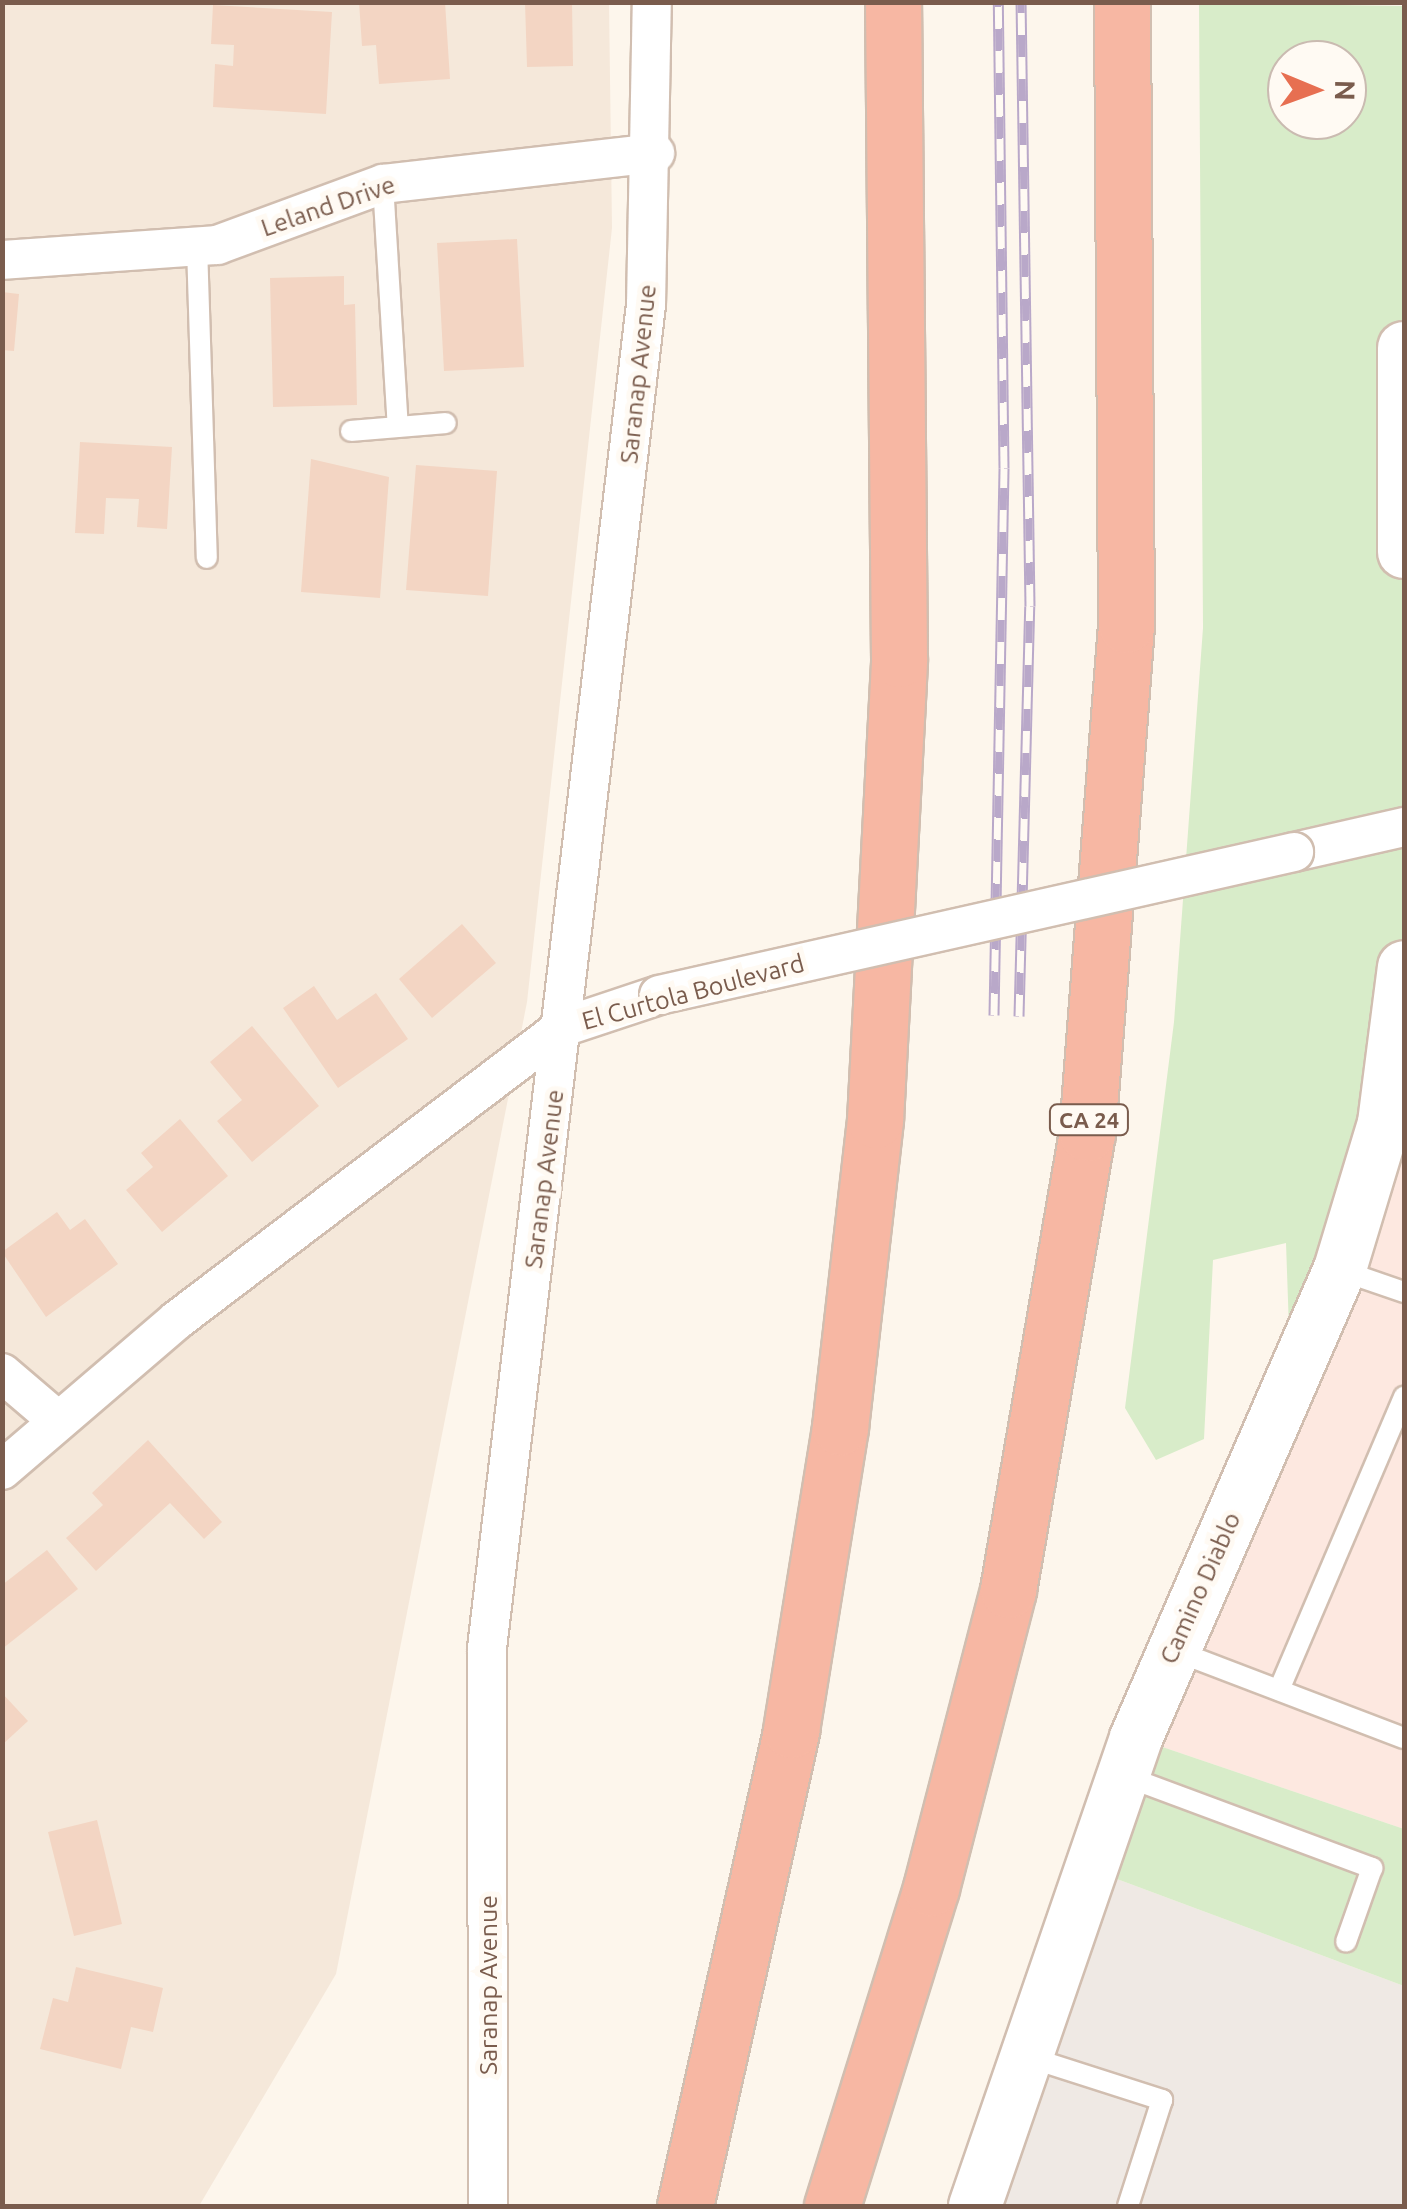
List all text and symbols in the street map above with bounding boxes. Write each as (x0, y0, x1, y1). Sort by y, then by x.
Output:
north arrow (1267, 40, 1367, 140)
text: N (1330, 80, 1361, 101)
street label: Leland Drive (257, 169, 399, 243)
street label: Saranap Avenue (614, 283, 662, 465)
street label: El Curtola Boulevard (579, 948, 807, 1036)
street label: Saranap Avenue (518, 1088, 570, 1270)
road number: CA 24 (1046, 1103, 1132, 1137)
street label: Camino Diablo (1153, 1508, 1247, 1668)
street label: Saranap Avenue (473, 1895, 503, 2075)

